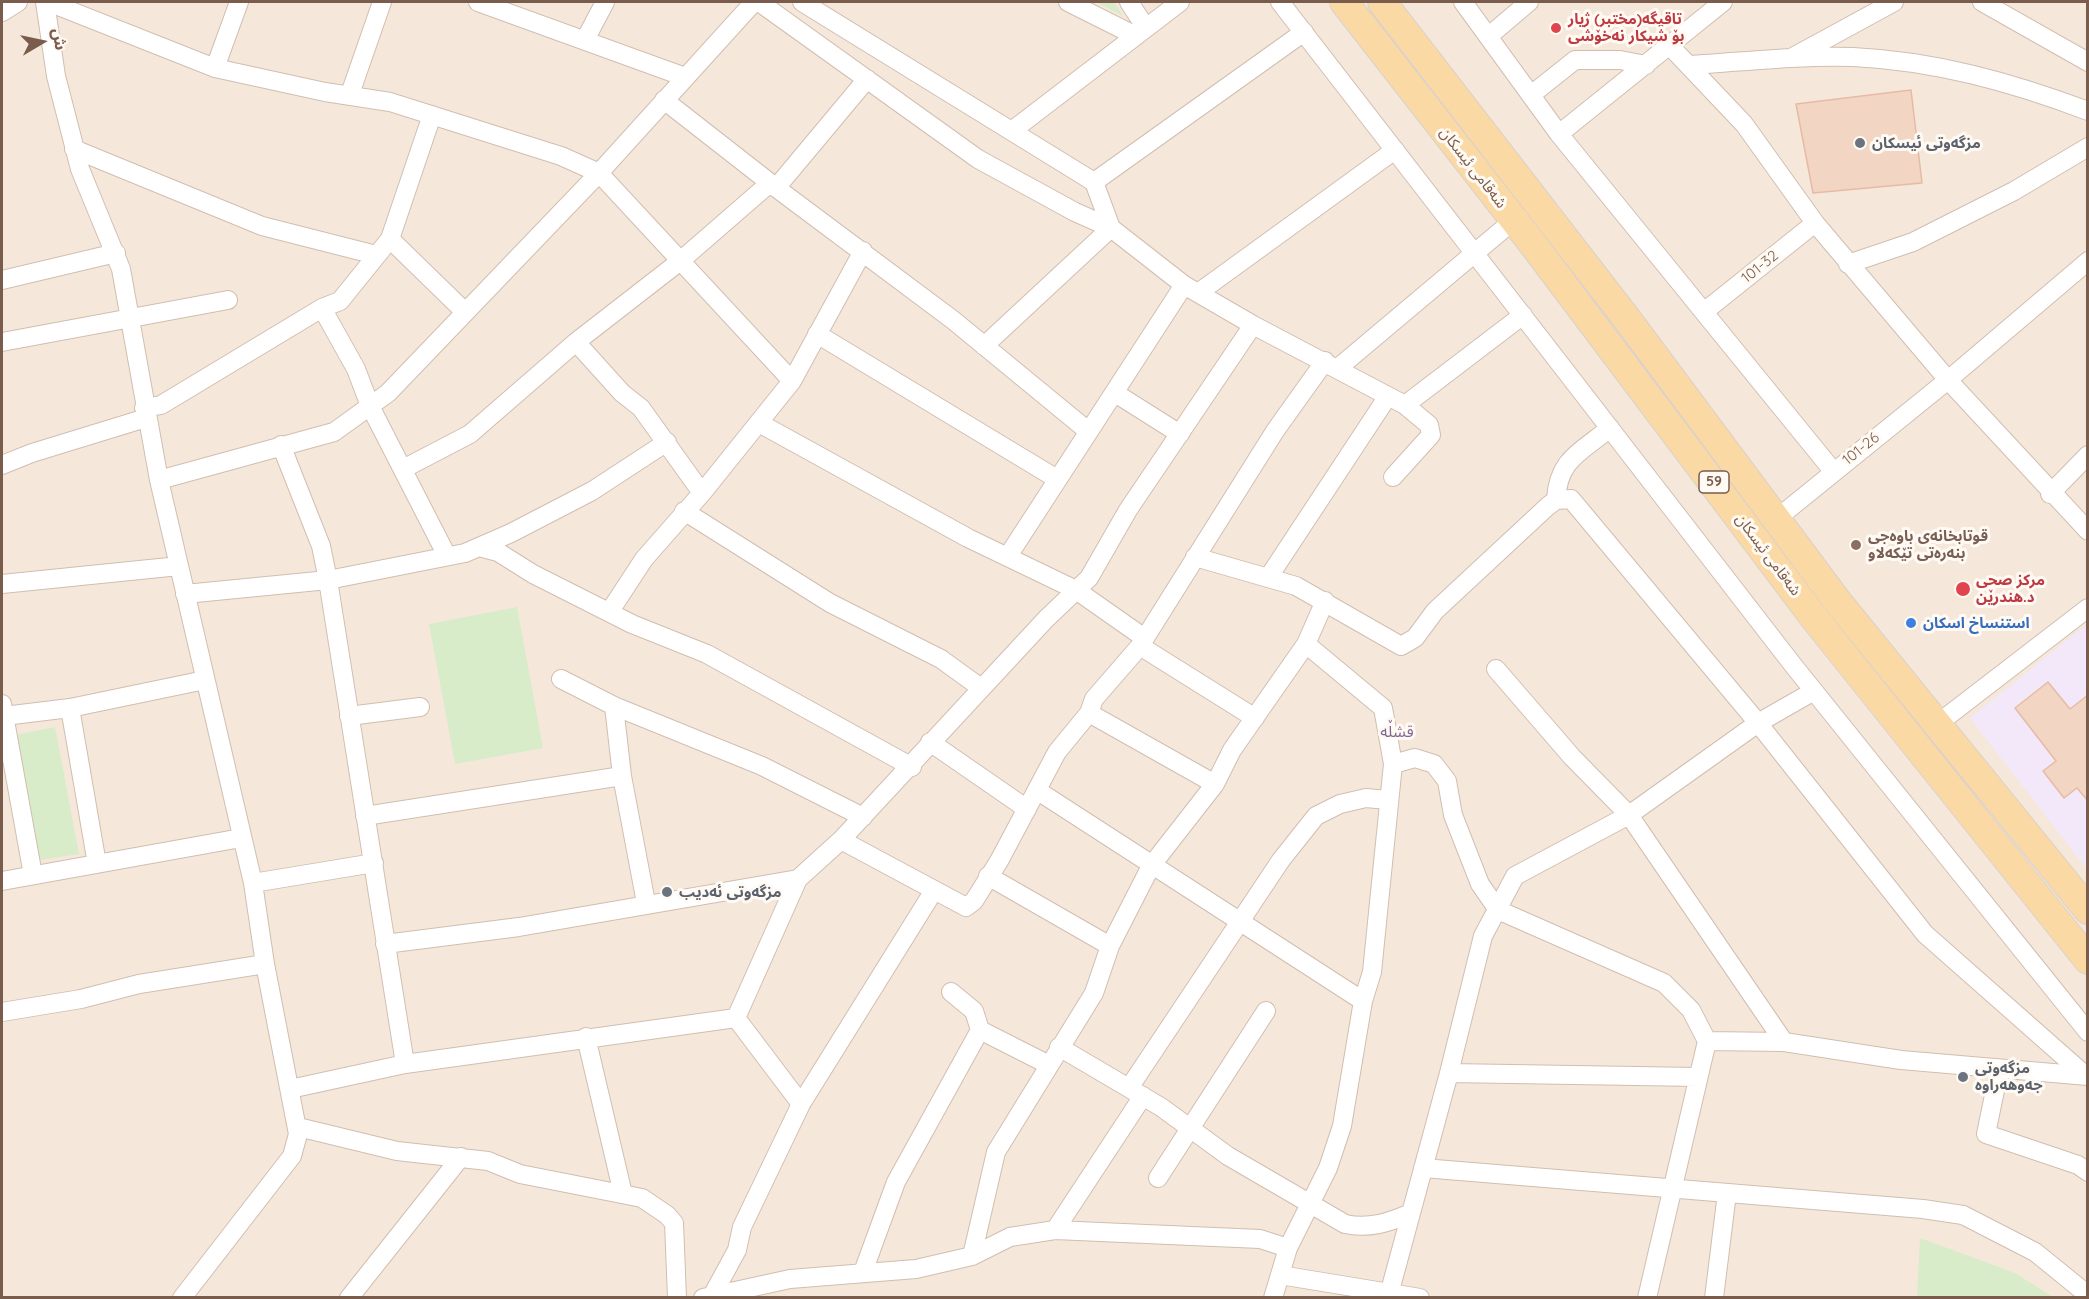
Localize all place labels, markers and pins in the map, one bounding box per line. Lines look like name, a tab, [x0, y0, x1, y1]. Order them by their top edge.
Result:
place label: تاقیگە(مختبر) ژیار بۆ شیکار نەخۆشی	[1568, 10, 1685, 45]
marker: تاقیگە(مختبر) ژیار بۆ شیکار نەخۆشی	[1549, 21, 1563, 35]
place label: مزگەوتی ئیسکان	[1872, 134, 1981, 152]
marker: مزگەوتی ئیسکان	[1853, 136, 1867, 150]
place label: قوتابخانه‌ی باوه‌جی بنه‌ره‌تی تێكه‌لاو	[1868, 527, 1988, 562]
marker: قوتابخانه‌ی باوه‌جی بنه‌ره‌تی تێكه‌لاو	[1849, 538, 1863, 552]
place label: مرکز صحی د.هندرێن	[1976, 571, 2045, 606]
marker: مرکز صحی د.هندرێن	[1954, 580, 1972, 598]
place label: استنساخ اسکان	[1923, 614, 2030, 632]
marker: استنساخ اسکان	[1904, 616, 1918, 630]
place label: مزگەوتی ئەدیب	[679, 883, 781, 901]
marker: مزگەوتی ئەدیب	[660, 885, 674, 899]
place label: مزگه‌وتی جه‌وهه‌راوه	[1975, 1059, 2043, 1094]
marker: مزگه‌وتی جه‌وهه‌راوه	[1956, 1070, 1970, 1084]

